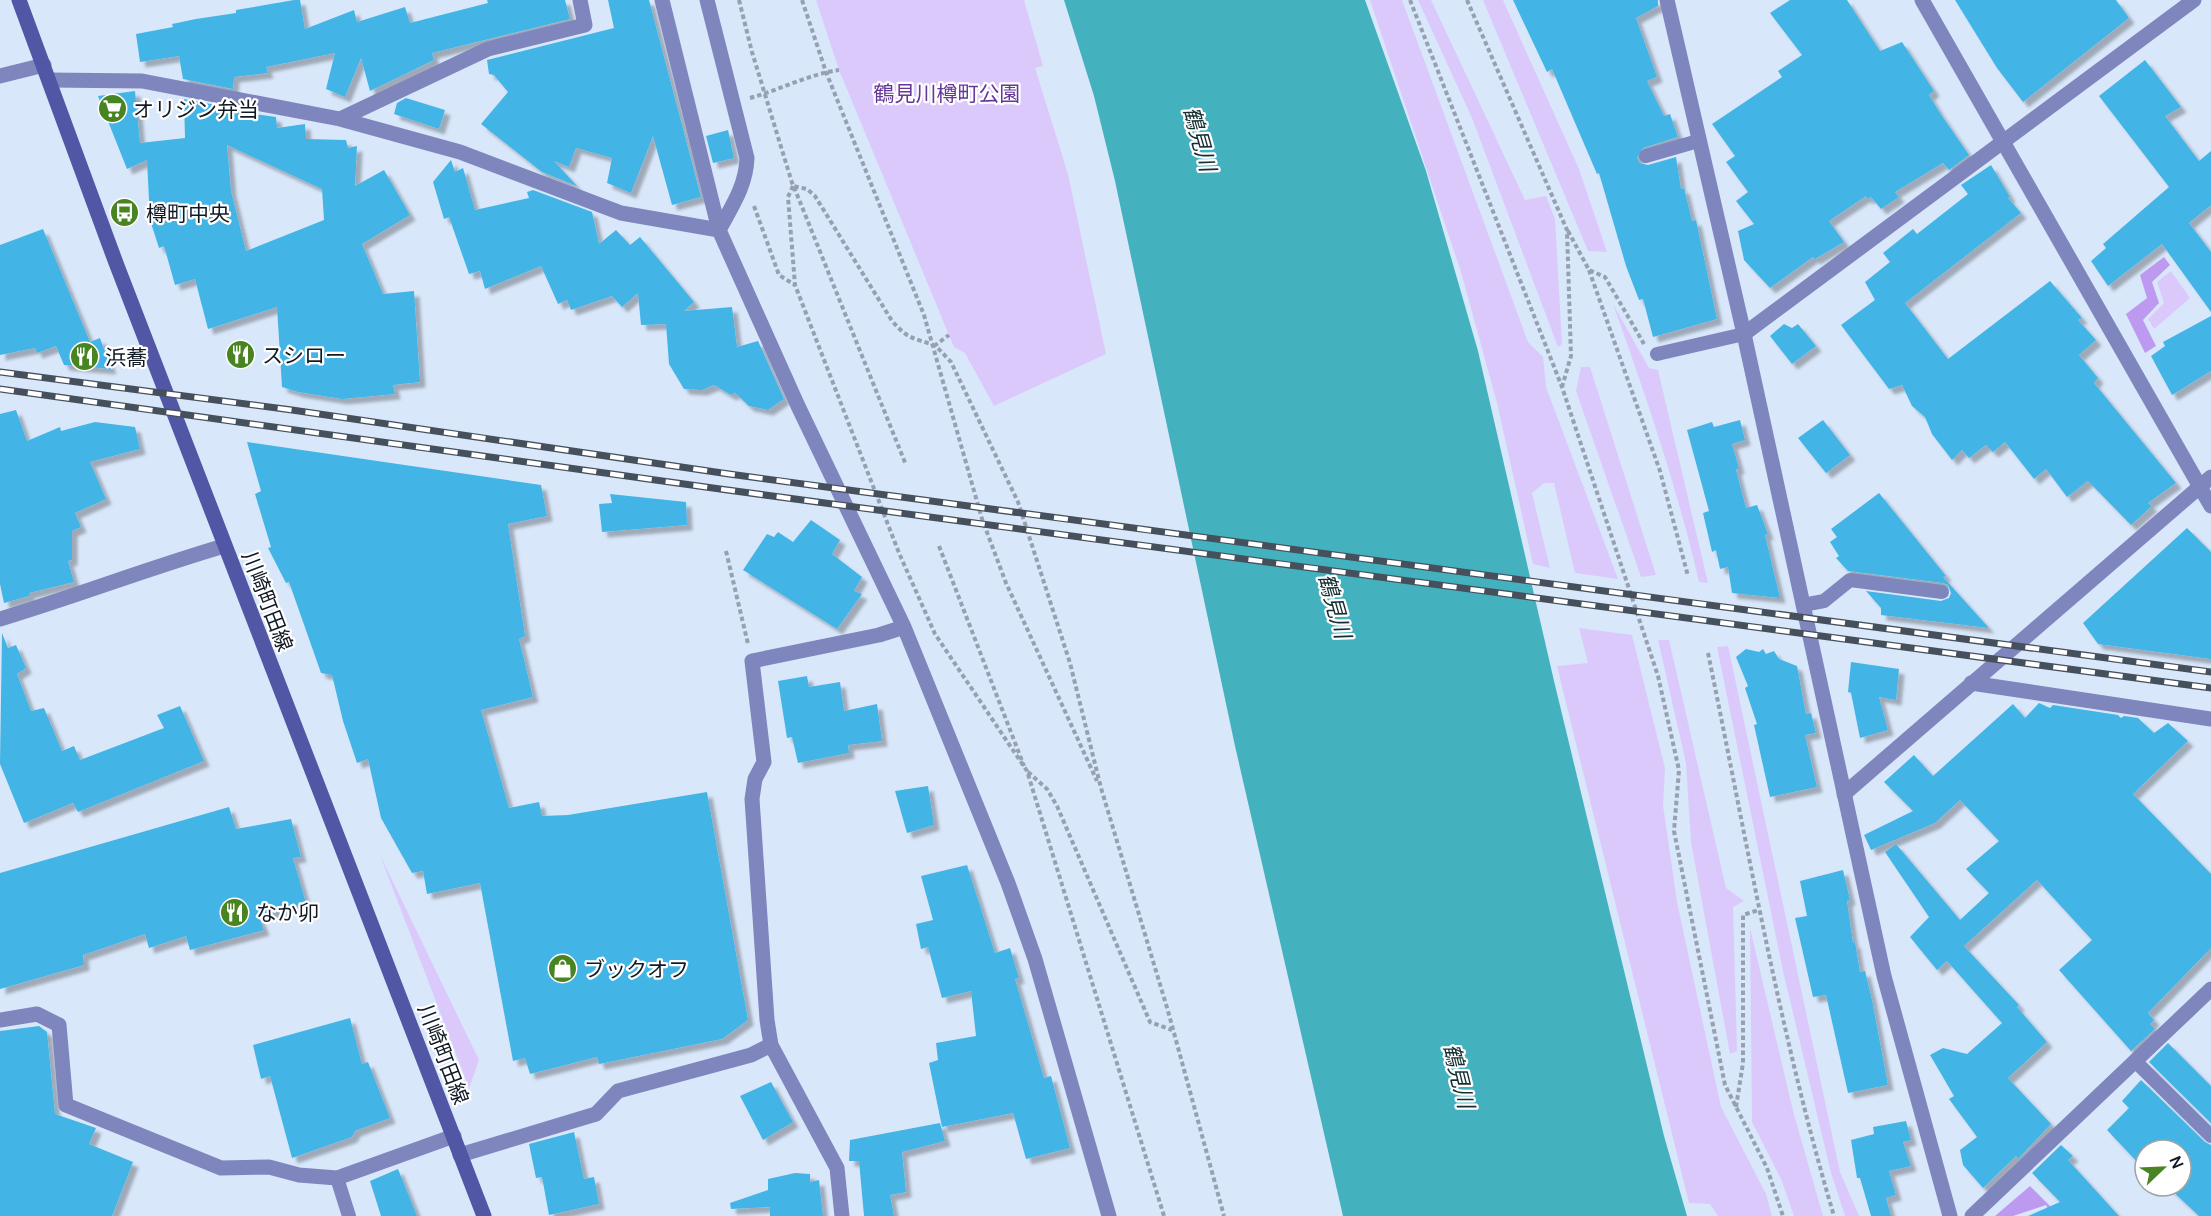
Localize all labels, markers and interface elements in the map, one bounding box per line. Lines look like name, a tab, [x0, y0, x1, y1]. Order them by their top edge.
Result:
park label: 鶴見川樽町公園	[874, 79, 1021, 107]
supermarket icon: オリジン弁当	[96, 93, 128, 125]
place label: オリジン弁当	[133, 95, 259, 123]
water label: 鶴見川	[1176, 103, 1224, 177]
bus stop icon: 樽町中央	[109, 197, 141, 229]
place label: 樽町中央	[146, 199, 230, 227]
restaurant icon: スシロー	[225, 339, 257, 371]
restaurant icon: 浜蕎	[68, 341, 100, 373]
place label: スシロー	[262, 341, 346, 369]
place label: 浜蕎	[105, 343, 147, 371]
street label: 川崎町田線	[236, 547, 300, 655]
water label: 鶴見川	[1311, 570, 1359, 644]
restaurant icon: なか卯	[219, 896, 251, 928]
place label: なか卯	[256, 898, 319, 926]
shop icon: ブックオフ	[547, 953, 579, 985]
place label: ブックオフ	[584, 955, 689, 983]
street label: 川崎町田線	[412, 1000, 476, 1108]
water label: 鶴見川	[1436, 1040, 1482, 1114]
north arrow	[2133, 1138, 2193, 1198]
text: N	[2164, 1153, 2189, 1172]

